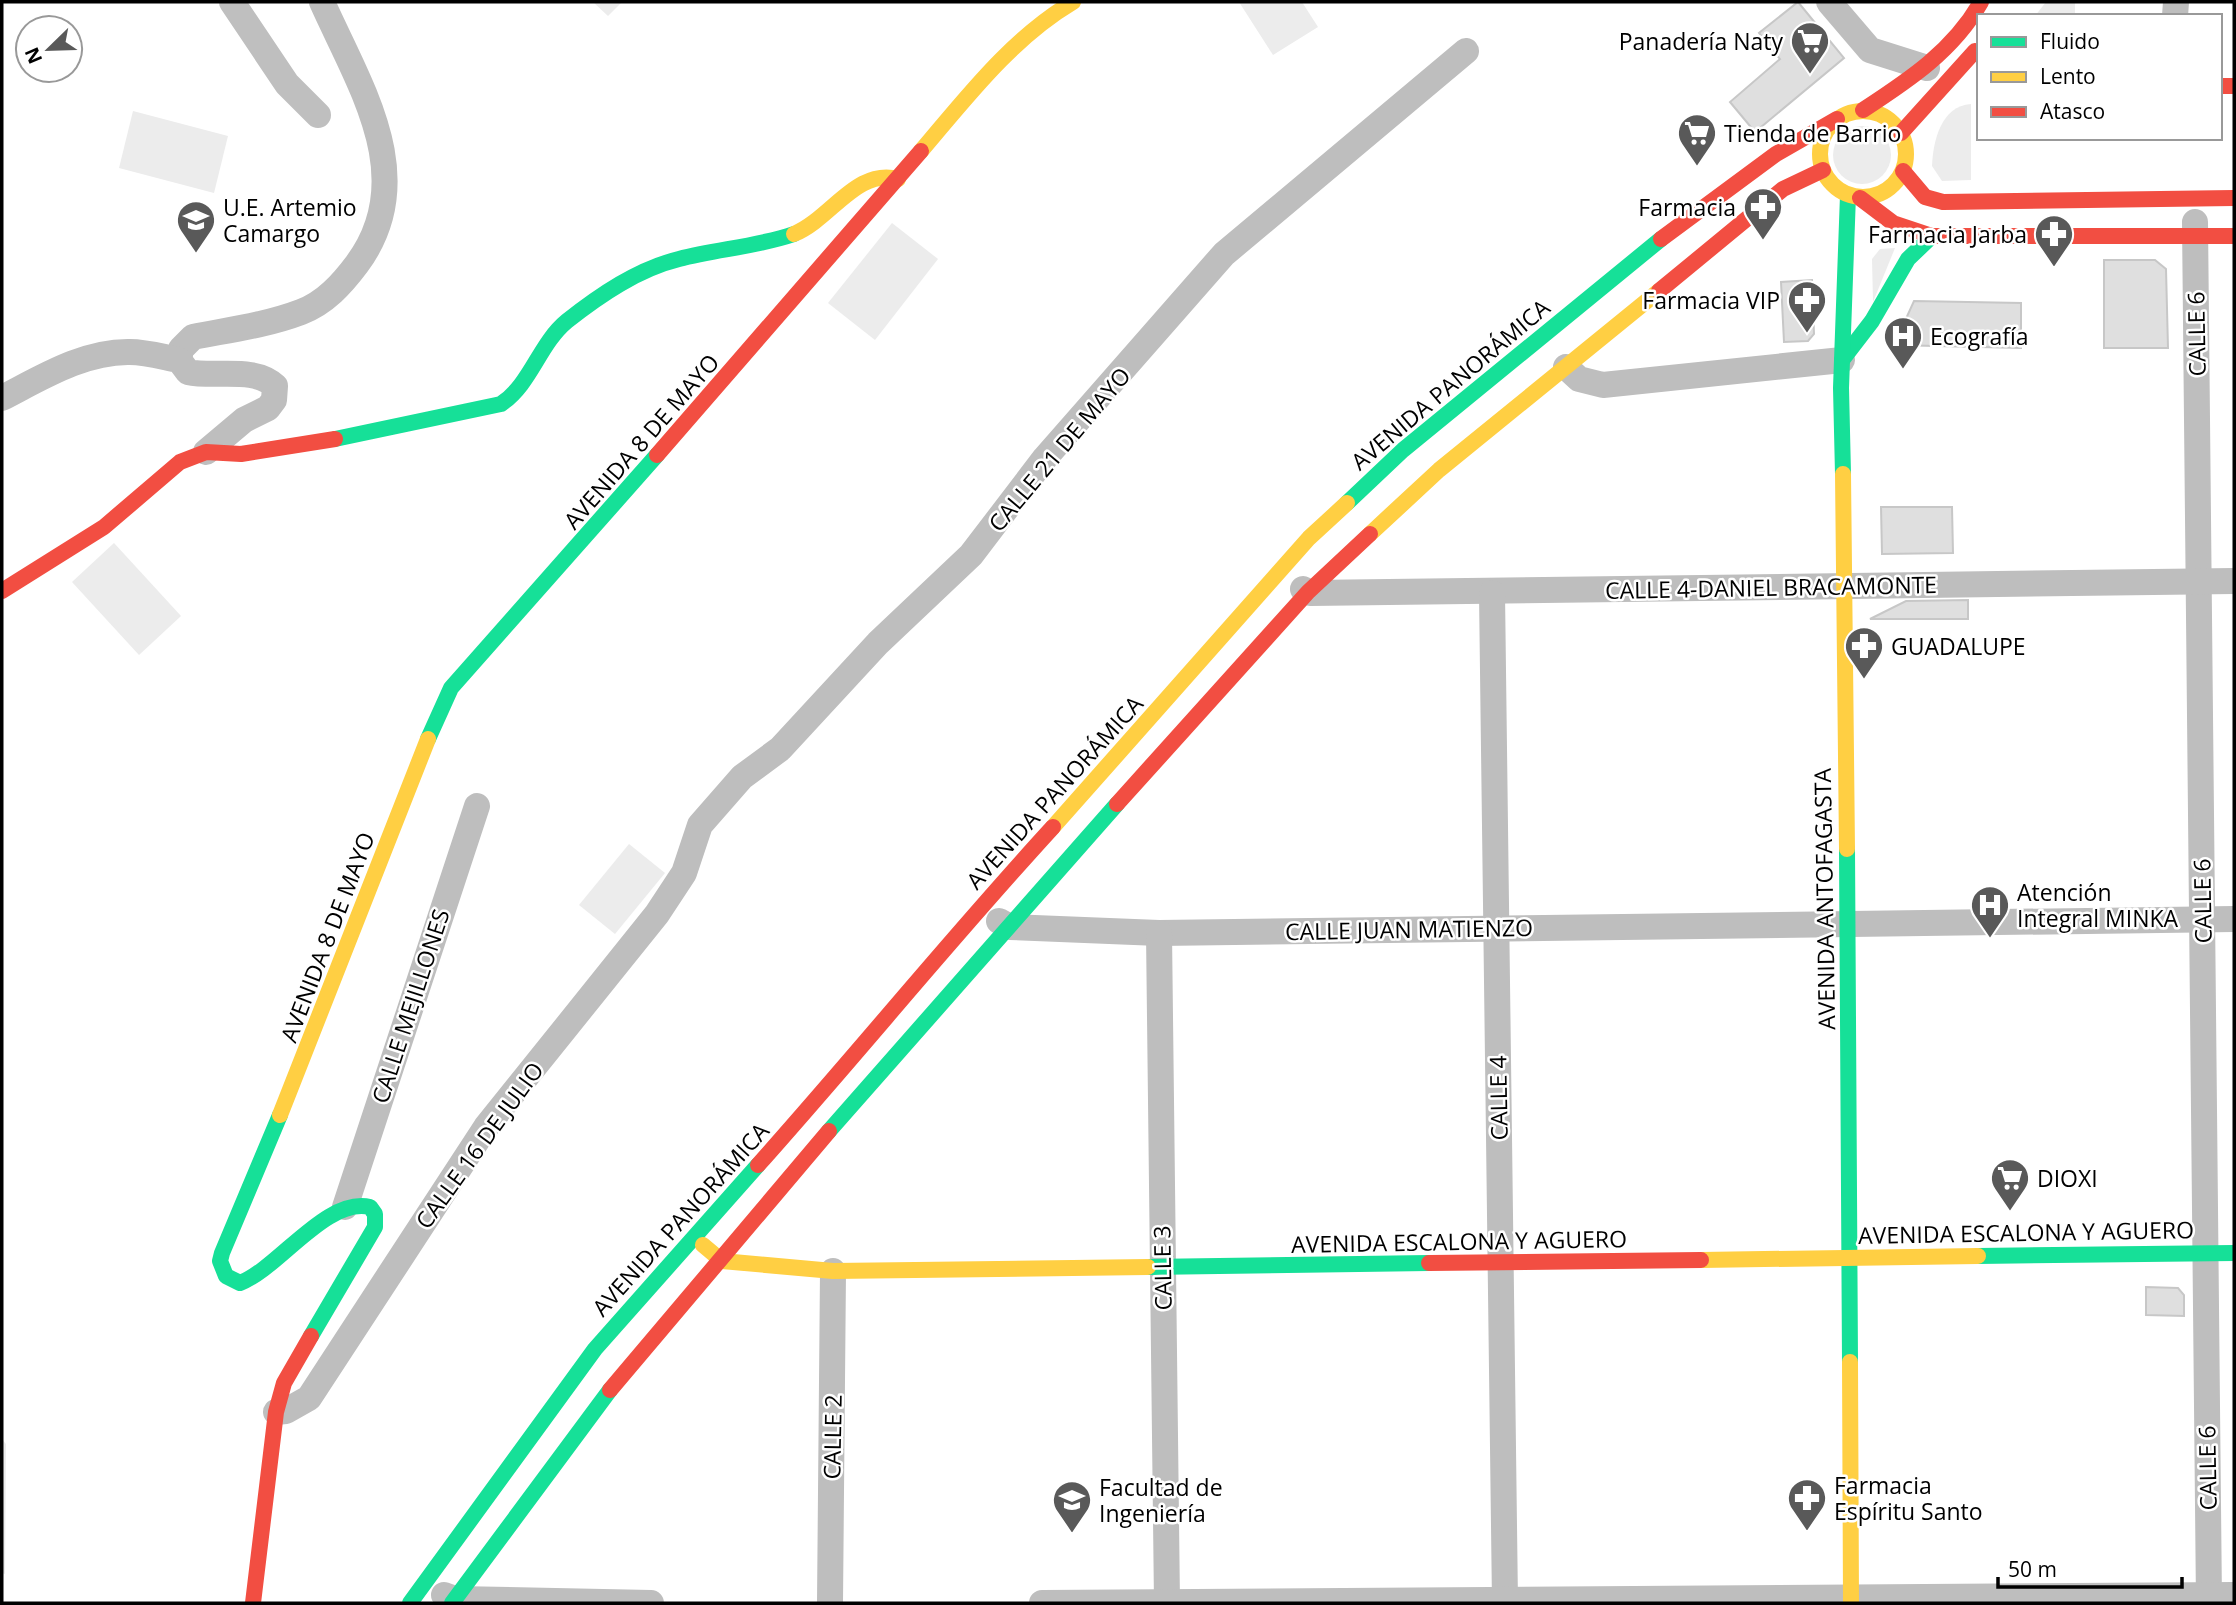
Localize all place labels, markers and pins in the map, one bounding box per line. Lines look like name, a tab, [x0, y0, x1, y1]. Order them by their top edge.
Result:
supermarket icon: Panadería Naty	[1789, 20, 1831, 75]
place label: Panadería Naty	[1619, 25, 1783, 57]
supermarket icon: Tienda de Barrio	[1676, 112, 1718, 167]
place label: Tienda de Barrio	[1724, 117, 1901, 149]
pharmacy icon: Farmacia	[1742, 186, 1784, 241]
place label: U.E. Artemio Camargo	[223, 191, 357, 249]
place label: Farmacia	[1638, 191, 1736, 223]
school or university icon: U.E. Artemio Camargo	[175, 199, 217, 254]
pharmacy icon: Farmacia Jarba	[2033, 213, 2075, 268]
place label: Farmacia Jarba	[1868, 218, 2027, 250]
pharmacy icon: Farmacia VIP	[1786, 279, 1828, 334]
place label: Farmacia VIP	[1642, 284, 1780, 316]
hospital icon: Ecografía	[1882, 315, 1924, 370]
place label: Ecografía	[1930, 320, 2029, 352]
pharmacy icon: GUADALUPE	[1843, 625, 1885, 680]
place label: GUADALUPE	[1891, 630, 2026, 662]
place label: Atención Integral MINKA	[2017, 876, 2179, 934]
hospital icon: Atención Integral MINKA	[1969, 884, 2011, 939]
supermarket icon: DIOXI	[1989, 1157, 2031, 1212]
place label: DIOXI	[2037, 1162, 2098, 1194]
place label: Farmacia Espíritu Santo	[1834, 1469, 1983, 1527]
place label: Facultad de Ingeniería	[1099, 1471, 1223, 1529]
pharmacy icon: Farmacia Espíritu Santo	[1786, 1477, 1828, 1532]
school or university icon: Facultad de Ingeniería	[1051, 1479, 1093, 1534]

